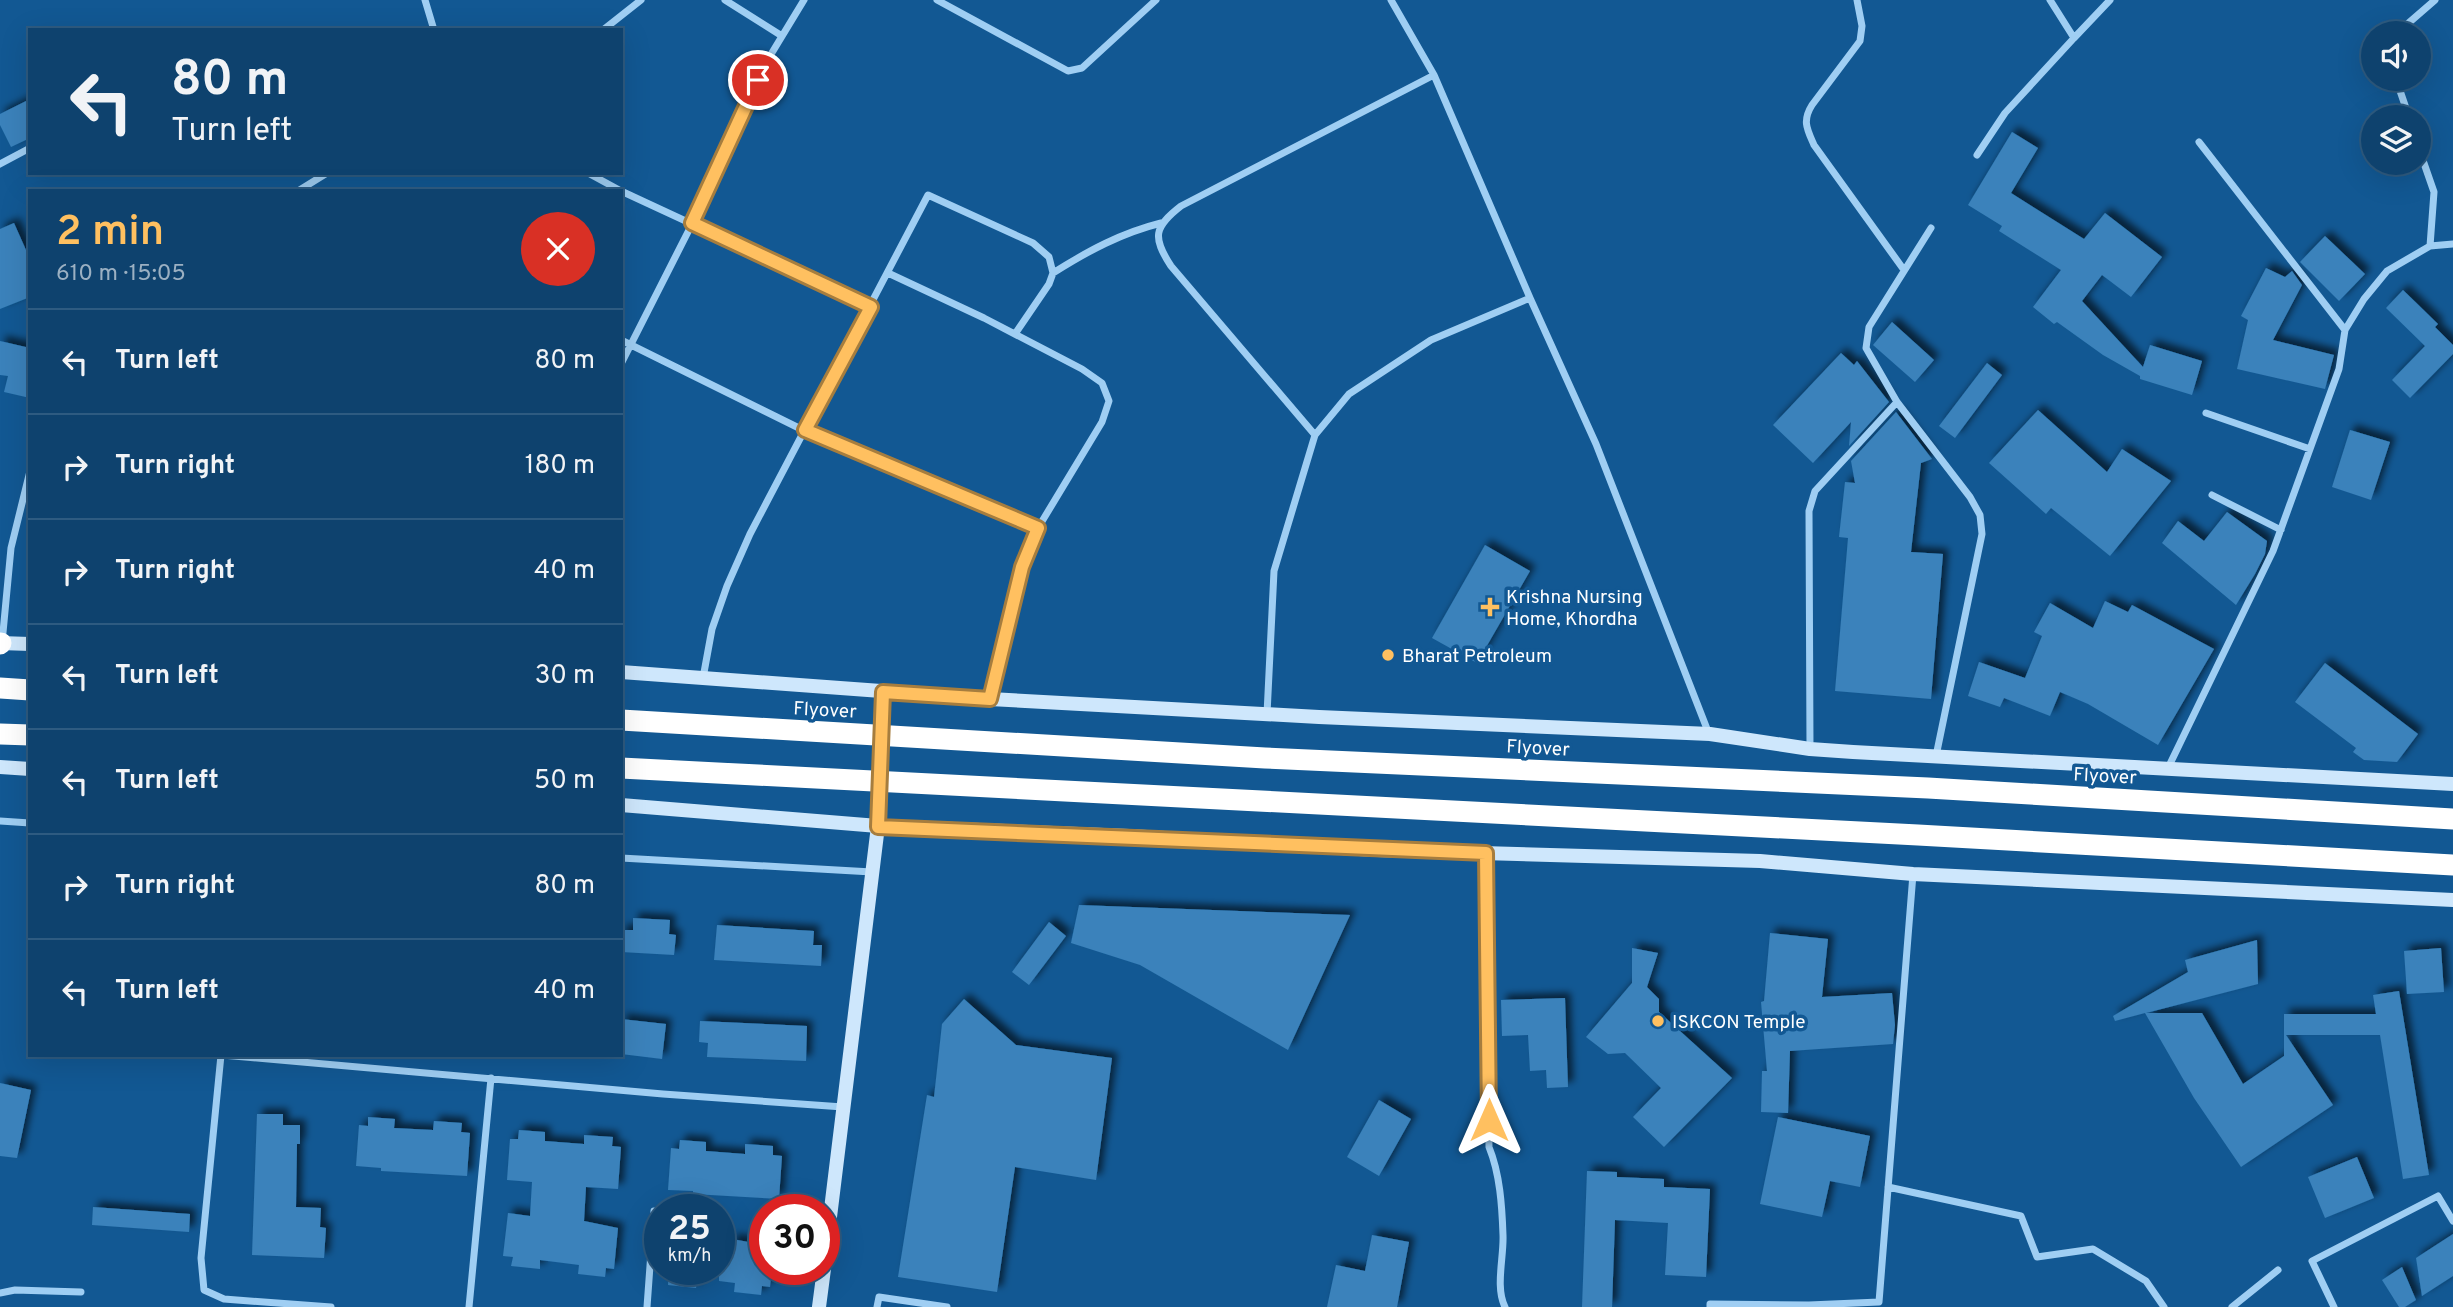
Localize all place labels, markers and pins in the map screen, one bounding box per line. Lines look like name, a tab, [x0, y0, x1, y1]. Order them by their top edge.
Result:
pin	[728, 50, 788, 110]
place label: Krishna Nursing Home, Khordha	[1506, 586, 1643, 632]
marker: Krishna Nursing Home, Khordha	[1480, 597, 1500, 617]
place label: Bharat Petroleum	[1402, 645, 1552, 669]
marker: Bharat Petroleum	[1380, 647, 1396, 663]
place label: ISKCON Temple	[1672, 1011, 1806, 1035]
marker: ISKCON Temple	[1650, 1013, 1666, 1029]

